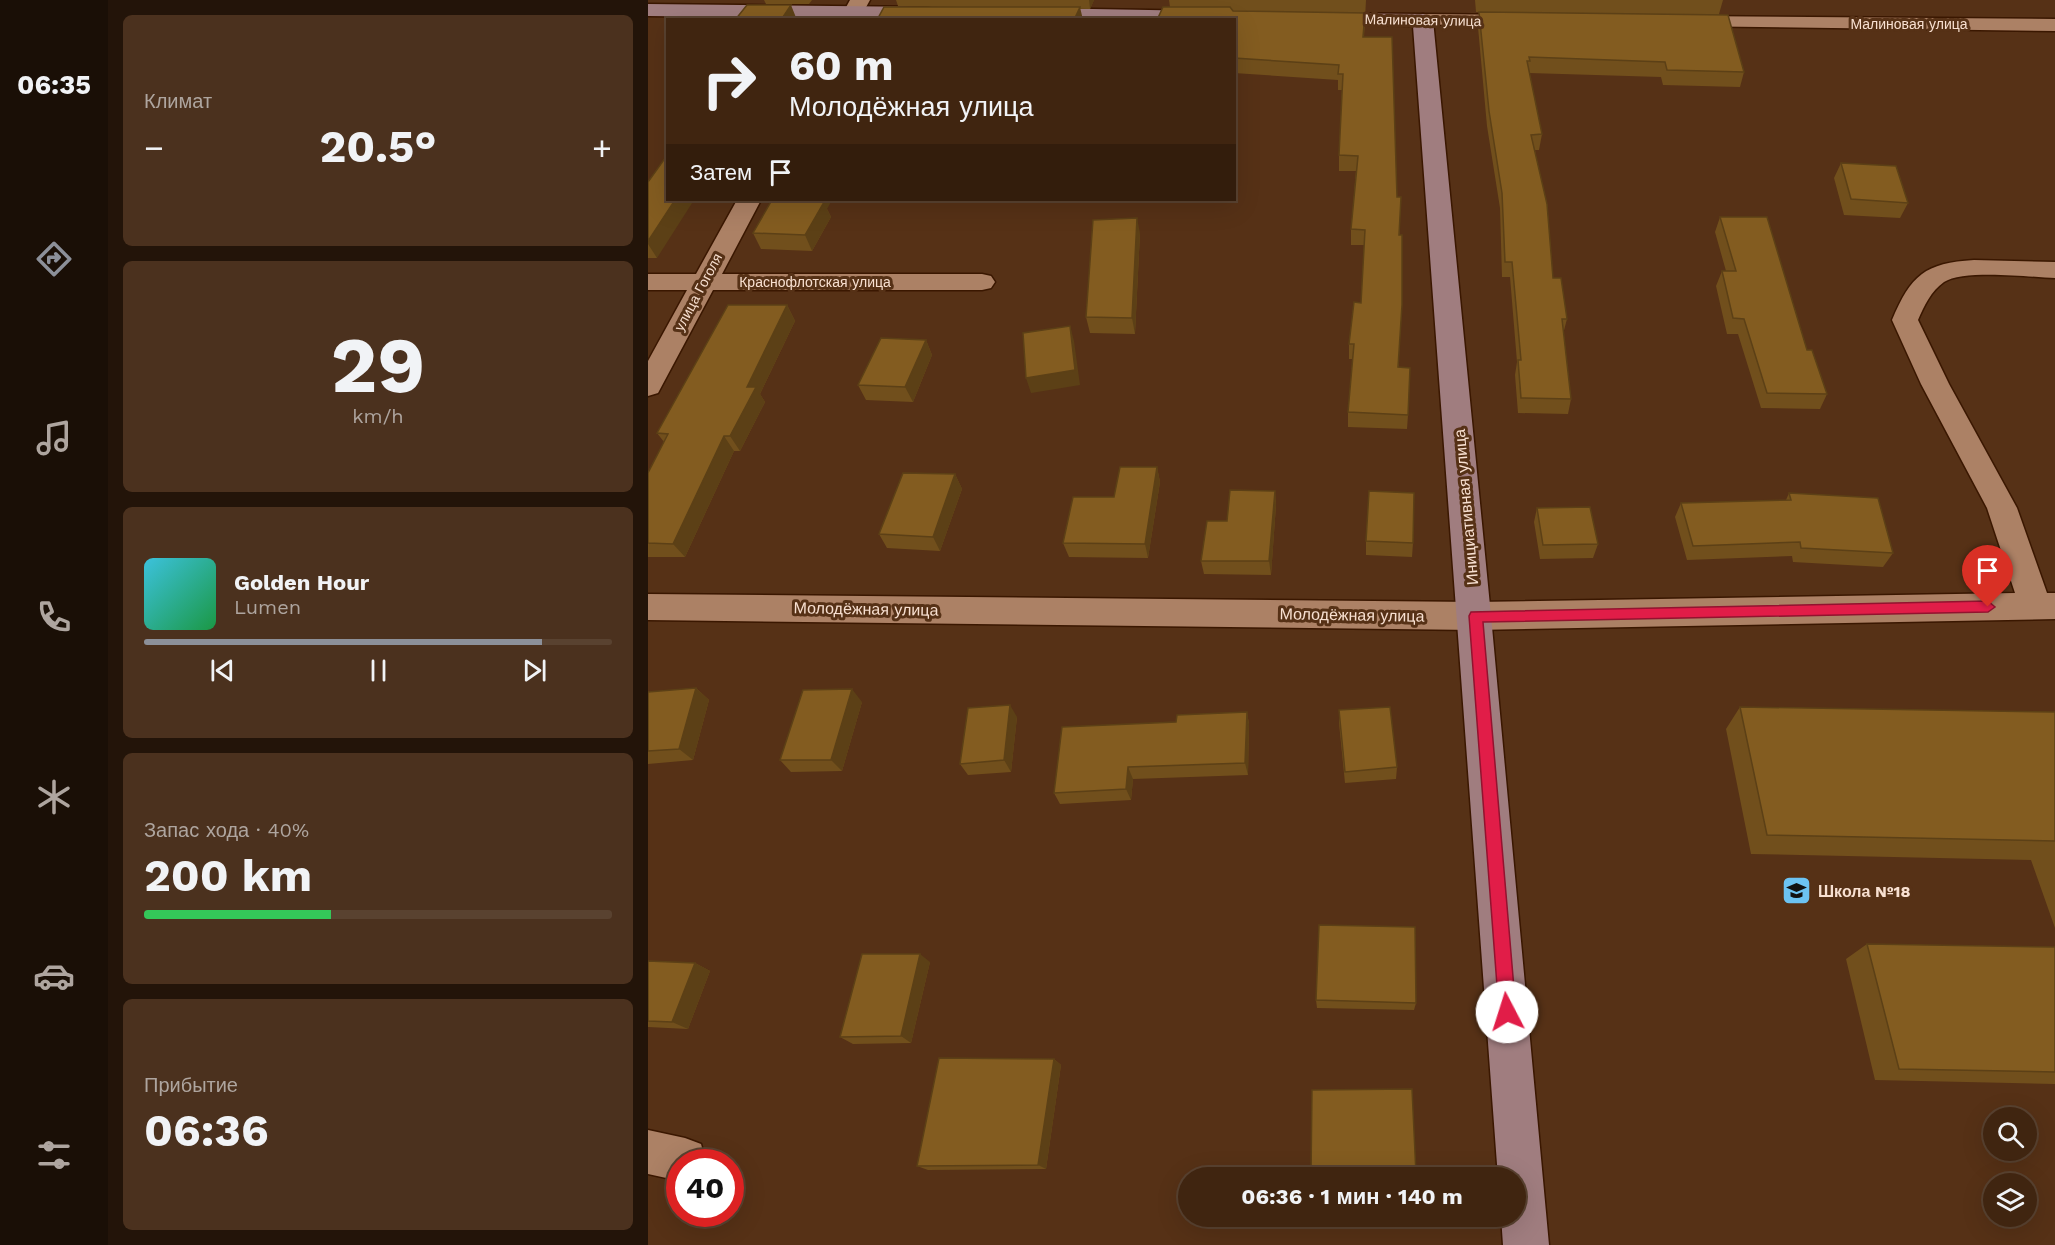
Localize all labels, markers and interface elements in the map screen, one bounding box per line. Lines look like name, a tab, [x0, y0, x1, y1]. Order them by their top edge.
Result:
street label: Малиновая улица	[1364, 11, 1482, 29]
street label: Малиновая улица	[1850, 16, 1968, 32]
text: 60 m	[789, 41, 893, 90]
icon: right	[690, 42, 768, 120]
text: 06:35	[17, 69, 91, 101]
text: Климат	[144, 89, 212, 113]
text: Молодёжная улица	[789, 91, 1034, 123]
text: 20.5°	[320, 120, 436, 173]
text: −	[144, 128, 164, 167]
text: +	[592, 128, 612, 167]
icon: arrive	[764, 156, 797, 189]
text: Затем	[690, 160, 752, 185]
icon: directions	[33, 238, 75, 280]
street label: улица Гоголя	[671, 250, 725, 334]
street label: Краснофлотская улица	[739, 274, 891, 290]
text: 29	[331, 319, 425, 411]
text: km/h	[352, 404, 404, 428]
icon: music	[33, 417, 75, 459]
street label: Инициативная улица	[1450, 428, 1482, 586]
pin	[1962, 545, 2013, 607]
icon: arrive	[1971, 554, 2004, 587]
text: Golden Hour	[234, 570, 369, 595]
text: Lumen	[234, 595, 301, 619]
icon: phone	[33, 596, 75, 638]
street label: Молодёжная улица	[793, 598, 939, 620]
street label: Молодёжная улица	[1279, 604, 1425, 626]
icon: previous	[206, 654, 239, 687]
icon: pause	[362, 654, 395, 687]
icon: next	[518, 654, 551, 687]
icon: climate	[33, 776, 75, 818]
text: Запас хода · 40%	[144, 818, 309, 842]
text: 200 km	[144, 849, 312, 902]
school or university icon: Школа №18	[1781, 875, 1813, 907]
place label: Школа №18	[1818, 882, 1910, 901]
icon: car	[33, 955, 75, 997]
position arrow	[1475, 980, 1539, 1044]
text: Прибытие	[144, 1073, 238, 1097]
text: 06:36	[144, 1104, 269, 1157]
map controls	[1983, 1107, 2037, 1227]
button: search	[1983, 1107, 2037, 1161]
icon: filters	[33, 1134, 75, 1176]
speed limit sign: 40	[666, 1149, 744, 1227]
button: layers	[1983, 1173, 2037, 1227]
text: 06:36 · 1 мин · 140 m	[1241, 1184, 1463, 1209]

